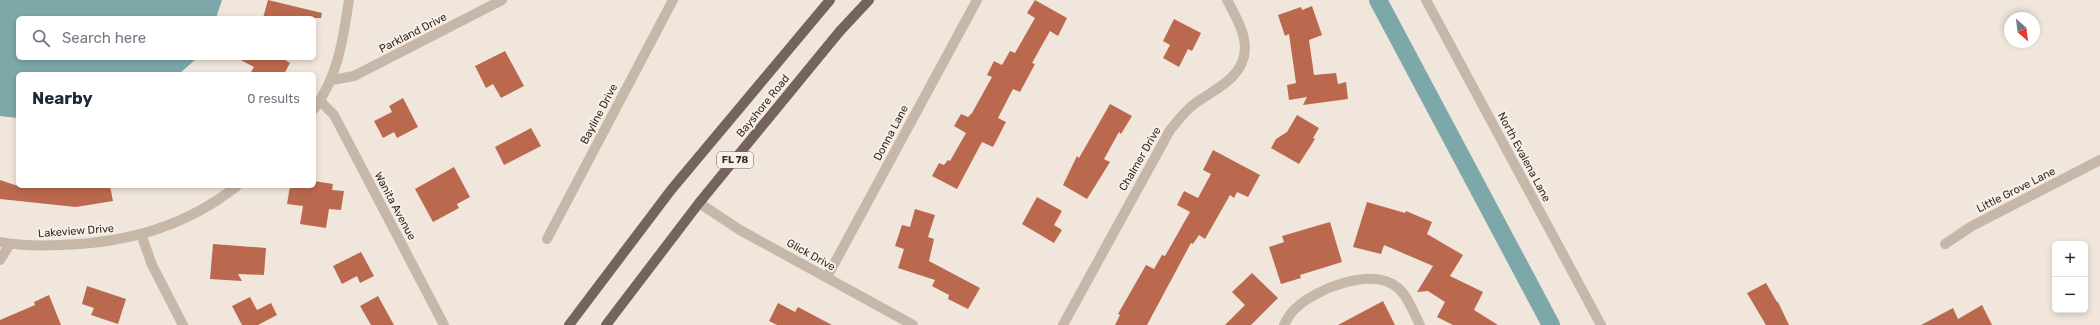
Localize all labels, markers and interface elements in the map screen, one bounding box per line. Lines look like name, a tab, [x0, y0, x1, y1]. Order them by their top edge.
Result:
street label: Parkland Drive	[377, 10, 449, 56]
north arrow	[2004, 12, 2040, 48]
search box	[16, 16, 316, 60]
icon: search	[30, 27, 52, 49]
text: Search here	[62, 29, 146, 47]
street label: Bayshore Road	[734, 72, 792, 140]
street label: Bayline Drive	[578, 82, 620, 146]
text: Nearby	[32, 88, 93, 108]
text: 0 results	[247, 91, 300, 106]
street label: Donna Lane	[871, 103, 911, 163]
street label: North Evalena Lane	[1495, 110, 1553, 204]
street label: Chalmer Drive	[1116, 125, 1164, 193]
road number: FL 78	[717, 152, 753, 168]
street label: Little Grove Lane	[1975, 165, 2057, 215]
street label: Wanita Avenue	[372, 170, 418, 242]
street label: Lakeview Drive	[38, 222, 114, 240]
street label: Glick Drive	[784, 236, 838, 274]
map controls	[2052, 241, 2088, 313]
button: +	[2052, 241, 2088, 277]
button: −	[2052, 277, 2088, 313]

